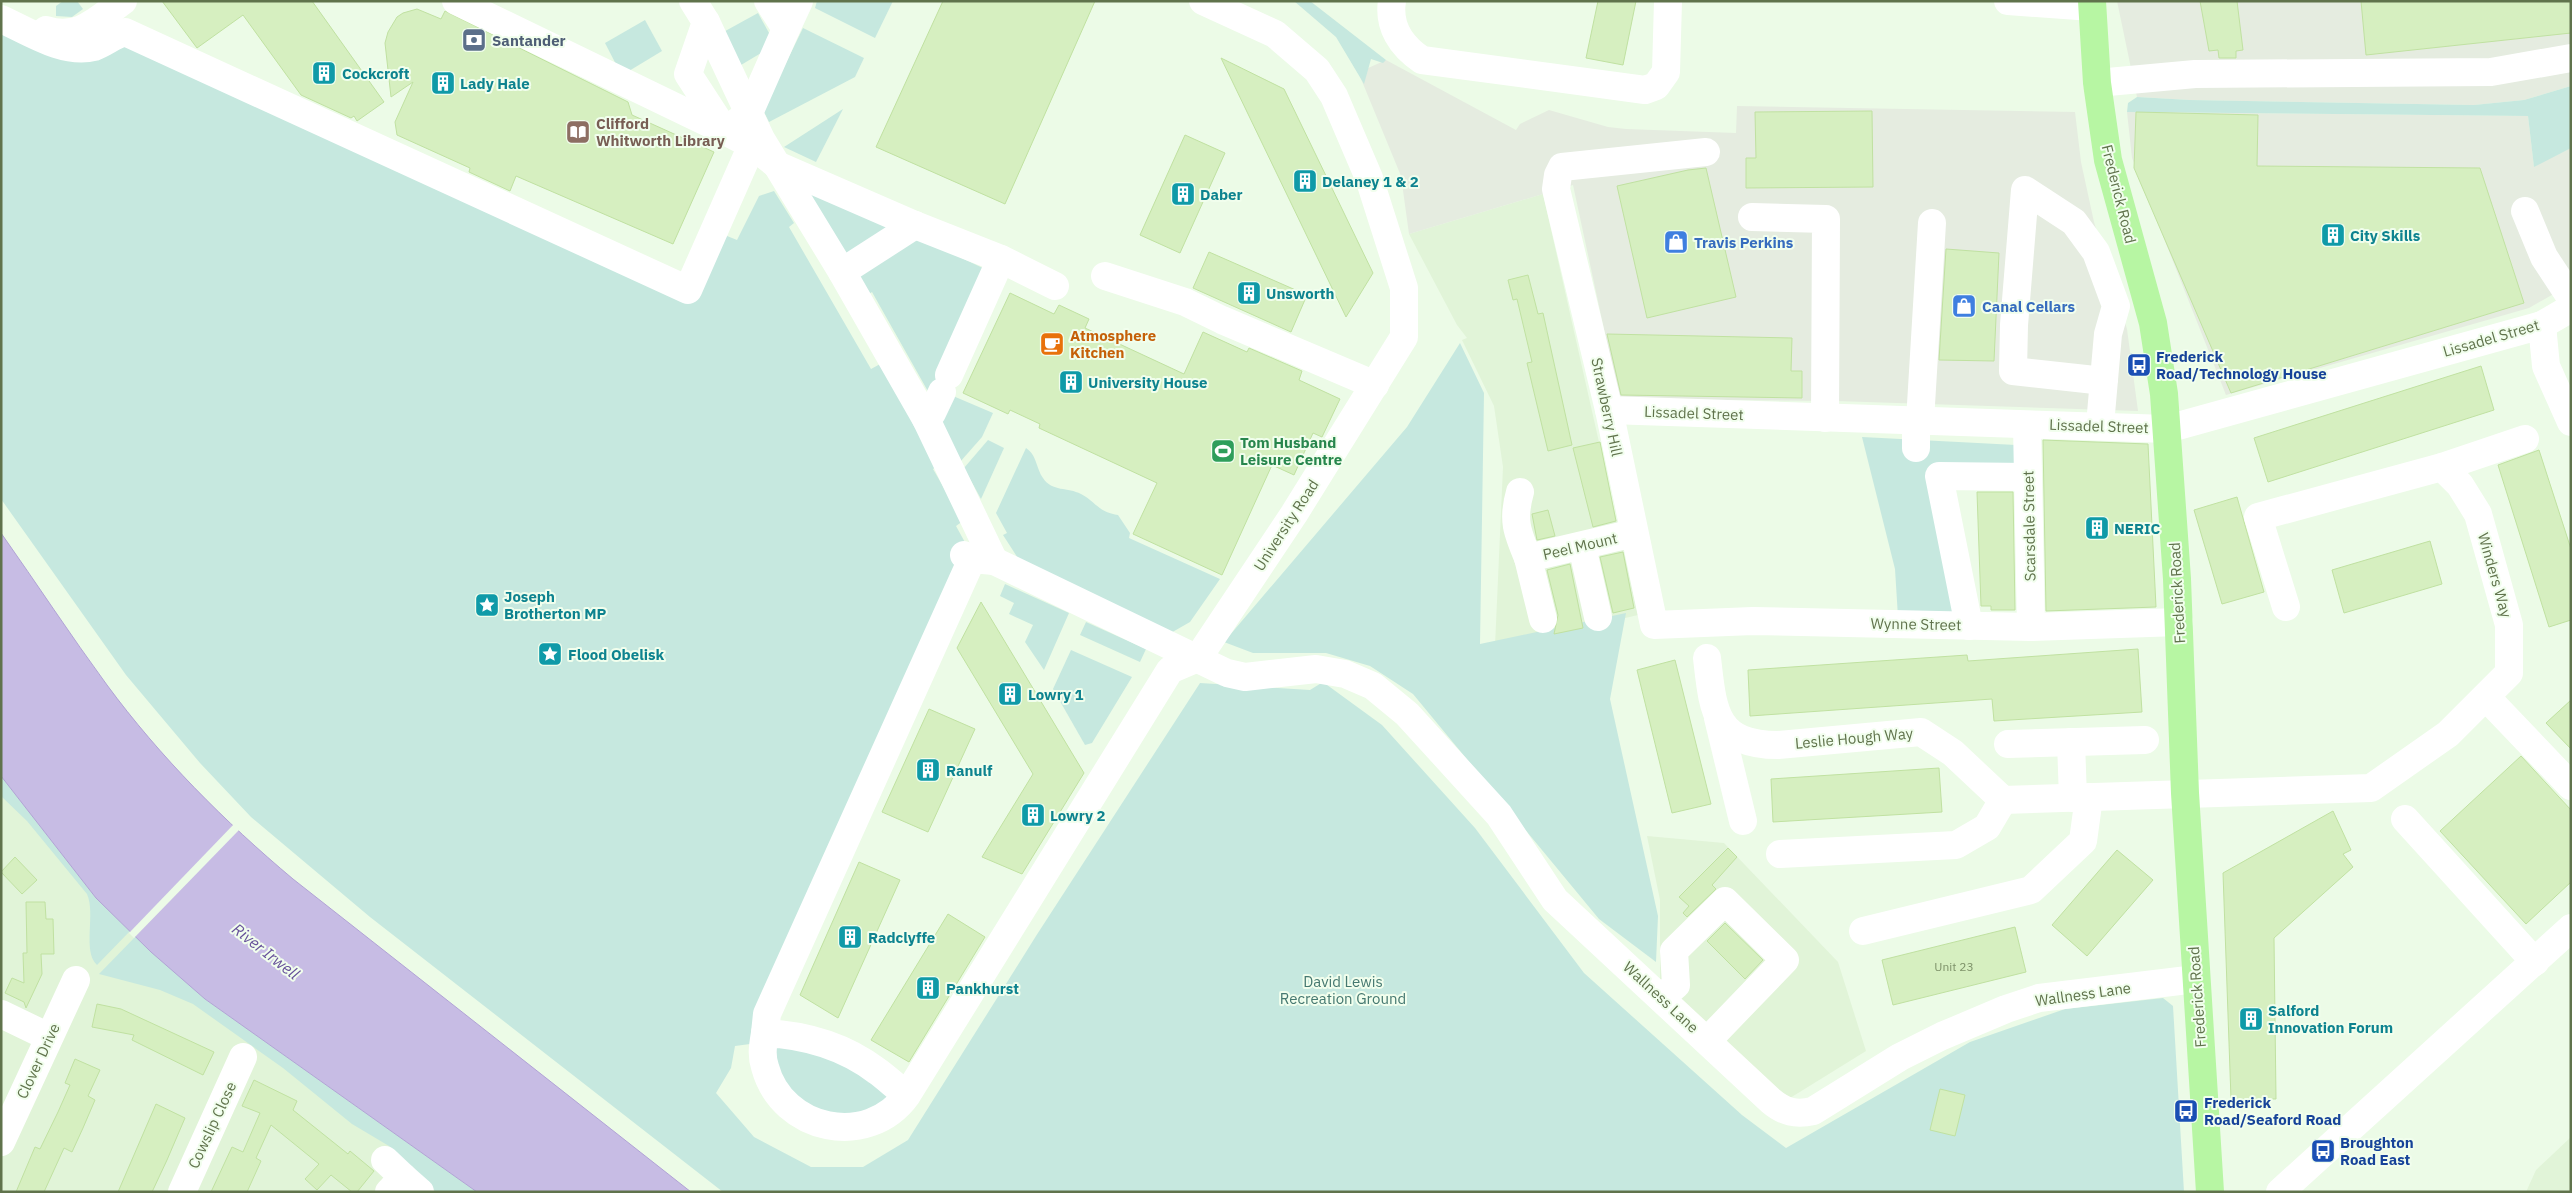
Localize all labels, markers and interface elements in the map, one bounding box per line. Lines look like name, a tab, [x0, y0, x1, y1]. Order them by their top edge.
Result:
bank icon: Santander	[461, 27, 487, 53]
place label: Santander	[492, 31, 566, 50]
building icon: Cockcroft	[311, 60, 337, 86]
place label: Cockcroft	[342, 64, 410, 83]
building icon: Lady Hale	[430, 70, 456, 96]
place label: Lady Hale	[460, 74, 530, 93]
place label: Clifford Whitworth Library	[596, 114, 725, 150]
library icon: Clifford Whitworth Library	[565, 119, 591, 145]
street label: Frederick Road	[2098, 142, 2140, 246]
building icon: Delaney 1 & 2	[1292, 168, 1318, 194]
place label: Delaney 1 & 2	[1322, 172, 1419, 191]
building icon: Daber	[1170, 181, 1196, 207]
place label: Daber	[1200, 185, 1243, 204]
building icon: City Skills	[2320, 222, 2346, 248]
place label: City Skills	[2350, 226, 2421, 245]
shop icon: Travis Perkins	[1663, 229, 1689, 255]
place label: Travis Perkins	[1694, 233, 1794, 252]
building icon: Unsworth	[1236, 280, 1262, 306]
place label: Unsworth	[1266, 284, 1335, 303]
shop icon: Canal Cellars	[1951, 293, 1977, 319]
place label: Canal Cellars	[1982, 297, 2076, 316]
street label: Lissadel Street	[2441, 315, 2541, 361]
place label: Atmosphere Kitchen	[1070, 326, 1156, 362]
cafe icon: Atmosphere Kitchen	[1039, 331, 1065, 357]
place label: Frederick Road/Technology House	[2156, 347, 2327, 383]
bus stop icon: Frederick Road/Technology House	[2126, 352, 2152, 378]
street label: Strawberry Hill	[1587, 356, 1627, 458]
building icon: University House	[1058, 369, 1084, 395]
place label: University House	[1088, 373, 1207, 392]
street label: Lissadel Street	[1644, 402, 1744, 424]
street label: Lissadel Street	[2049, 415, 2149, 437]
place label: Tom Husband Leisure Centre	[1240, 433, 1342, 469]
sports icon: Tom Husband Leisure Centre	[1210, 438, 1236, 464]
street label: Scarsdale Street	[2019, 470, 2039, 582]
street label: University Road	[1249, 476, 1323, 574]
building icon: NERIC	[2084, 515, 2110, 541]
place label: NERIC	[2114, 519, 2161, 538]
street label: Peel Mount	[1541, 528, 1619, 564]
street label: Winders Way	[2474, 530, 2516, 620]
street label: Frederick Road	[2165, 542, 2189, 644]
place label: Joseph Brotherton MP	[504, 587, 607, 623]
place icon: Joseph Brotherton MP	[474, 592, 500, 618]
street label: Wynne Street	[1870, 614, 1962, 634]
place icon: Flood Obelisk	[537, 641, 563, 667]
place label: Flood Obelisk	[568, 645, 665, 664]
building icon: Lowry 1	[997, 681, 1023, 707]
place label: Lowry 1	[1028, 685, 1083, 704]
street label: Leslie Hough Way	[1794, 723, 1914, 753]
building icon: Ranulf	[915, 757, 941, 783]
place label: Ranulf	[946, 761, 993, 780]
building icon: Lowry 2	[1020, 802, 1046, 828]
place label: Lowry 2	[1050, 806, 1105, 825]
water label: River Irwell	[228, 919, 304, 984]
building icon: Radclyffe	[837, 924, 863, 950]
place label: Radclyffe	[868, 928, 935, 947]
street label: Frederick Road	[2184, 946, 2210, 1048]
street label: Wallness Lane	[1619, 957, 1703, 1037]
house number: Unit 23	[1934, 959, 1974, 974]
park label: David Lewis Recreation Ground	[1280, 972, 1406, 1008]
building icon: Pankhurst	[915, 975, 941, 1001]
street label: Wallness Lane	[2034, 978, 2132, 1010]
place label: Pankhurst	[946, 979, 1019, 998]
place label: Salford Innovation Forum	[2268, 1001, 2393, 1037]
building icon: Salford Innovation Forum	[2238, 1006, 2264, 1032]
street label: Clover Drive	[12, 1020, 64, 1102]
street label: Cowslip Close	[184, 1078, 240, 1172]
place label: Frederick Road/Seaford Road	[2204, 1093, 2341, 1129]
bus stop icon: Frederick Road/Seaford Road	[2173, 1098, 2199, 1124]
place label: Broughton Road East	[2340, 1133, 2414, 1169]
bus stop icon: Broughton Road East	[2310, 1138, 2336, 1164]

